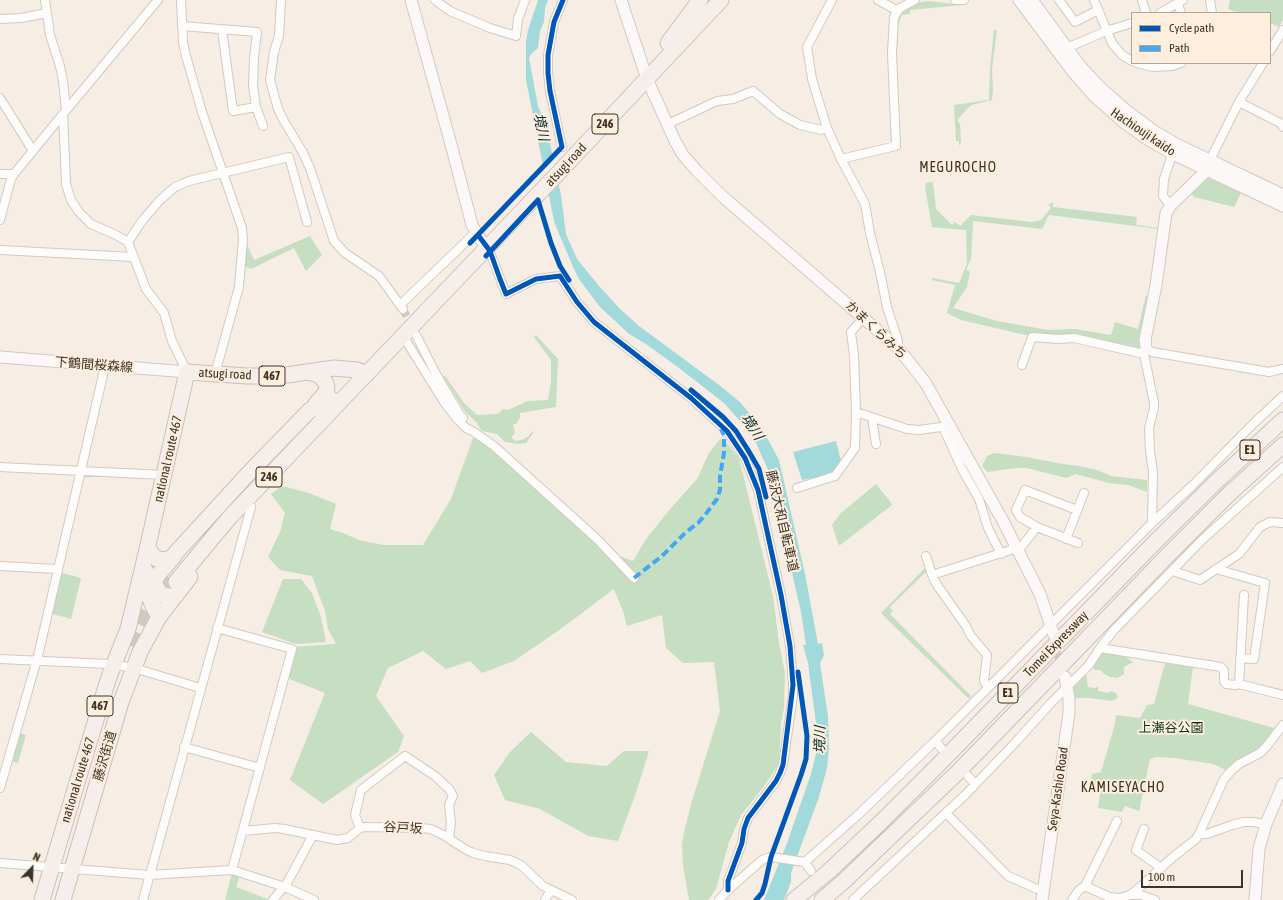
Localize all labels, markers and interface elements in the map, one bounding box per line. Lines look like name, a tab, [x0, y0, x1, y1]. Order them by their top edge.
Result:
legend	[1131, 12, 1271, 64]
text: Cycle path	[1169, 21, 1214, 35]
text: Path	[1169, 41, 1190, 55]
street label: Hachiouji kaido	[1108, 105, 1178, 159]
water label: 境川	[530, 112, 552, 142]
road number: 246	[592, 114, 618, 134]
street label: atsugi road	[542, 140, 590, 190]
district label: MEGUROCHO	[919, 160, 997, 176]
street label: かまくらみち	[842, 298, 910, 362]
street label: 下鶴間桜森線	[55, 354, 133, 376]
street label: atsugi road	[198, 365, 252, 383]
road number: 467	[259, 366, 285, 386]
water label: 境川	[737, 411, 767, 443]
street label: national route 467	[150, 414, 186, 504]
road number: E1	[1240, 440, 1260, 460]
road number: 246	[256, 467, 282, 487]
street label: 藤沢大和自転車道	[763, 469, 801, 573]
street label: Tomei Expressway	[1021, 608, 1091, 680]
road number: E1	[998, 683, 1018, 703]
road number: 467	[87, 696, 113, 716]
park label: 上瀬谷公園	[1139, 720, 1203, 736]
water label: 境川	[811, 726, 829, 754]
street label: 藤沢街道	[90, 729, 120, 783]
street label: national route 467	[58, 735, 98, 825]
street label: Seya-Kashio Road	[1044, 746, 1072, 832]
district label: KAMISEYACHO	[1081, 780, 1165, 796]
street label: 谷戸坂	[383, 819, 423, 837]
north arrow	[12, 848, 52, 888]
text: N	[31, 850, 42, 864]
scale bar	[1143, 862, 1245, 888]
text: 100 m	[1148, 870, 1175, 884]

